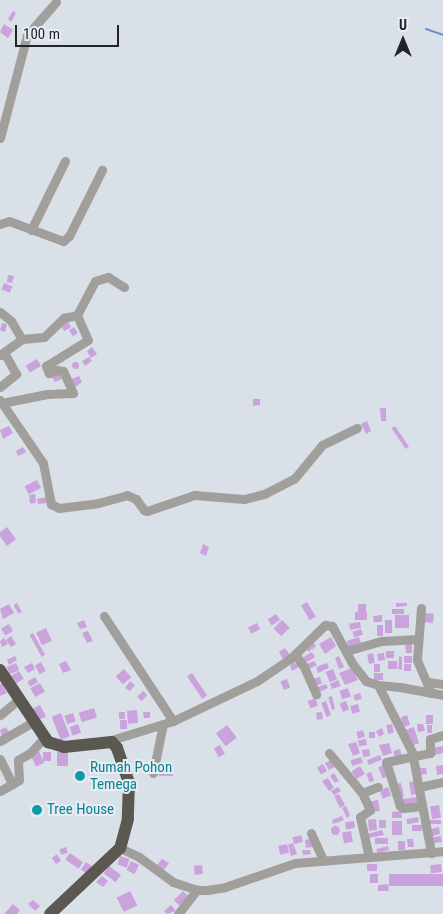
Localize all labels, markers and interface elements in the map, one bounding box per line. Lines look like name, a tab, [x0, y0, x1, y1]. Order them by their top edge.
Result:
scale bar	[18, 15, 121, 47]
north arrow	[378, 15, 428, 65]
text: U	[399, 17, 407, 33]
text: 100 m	[23, 25, 60, 43]
place label: Rumah Pohon Temega	[90, 758, 172, 793]
marker: Rumah Pohon Temega	[74, 770, 86, 782]
place label: Tree House	[47, 801, 114, 819]
marker: Tree House	[31, 804, 43, 816]

